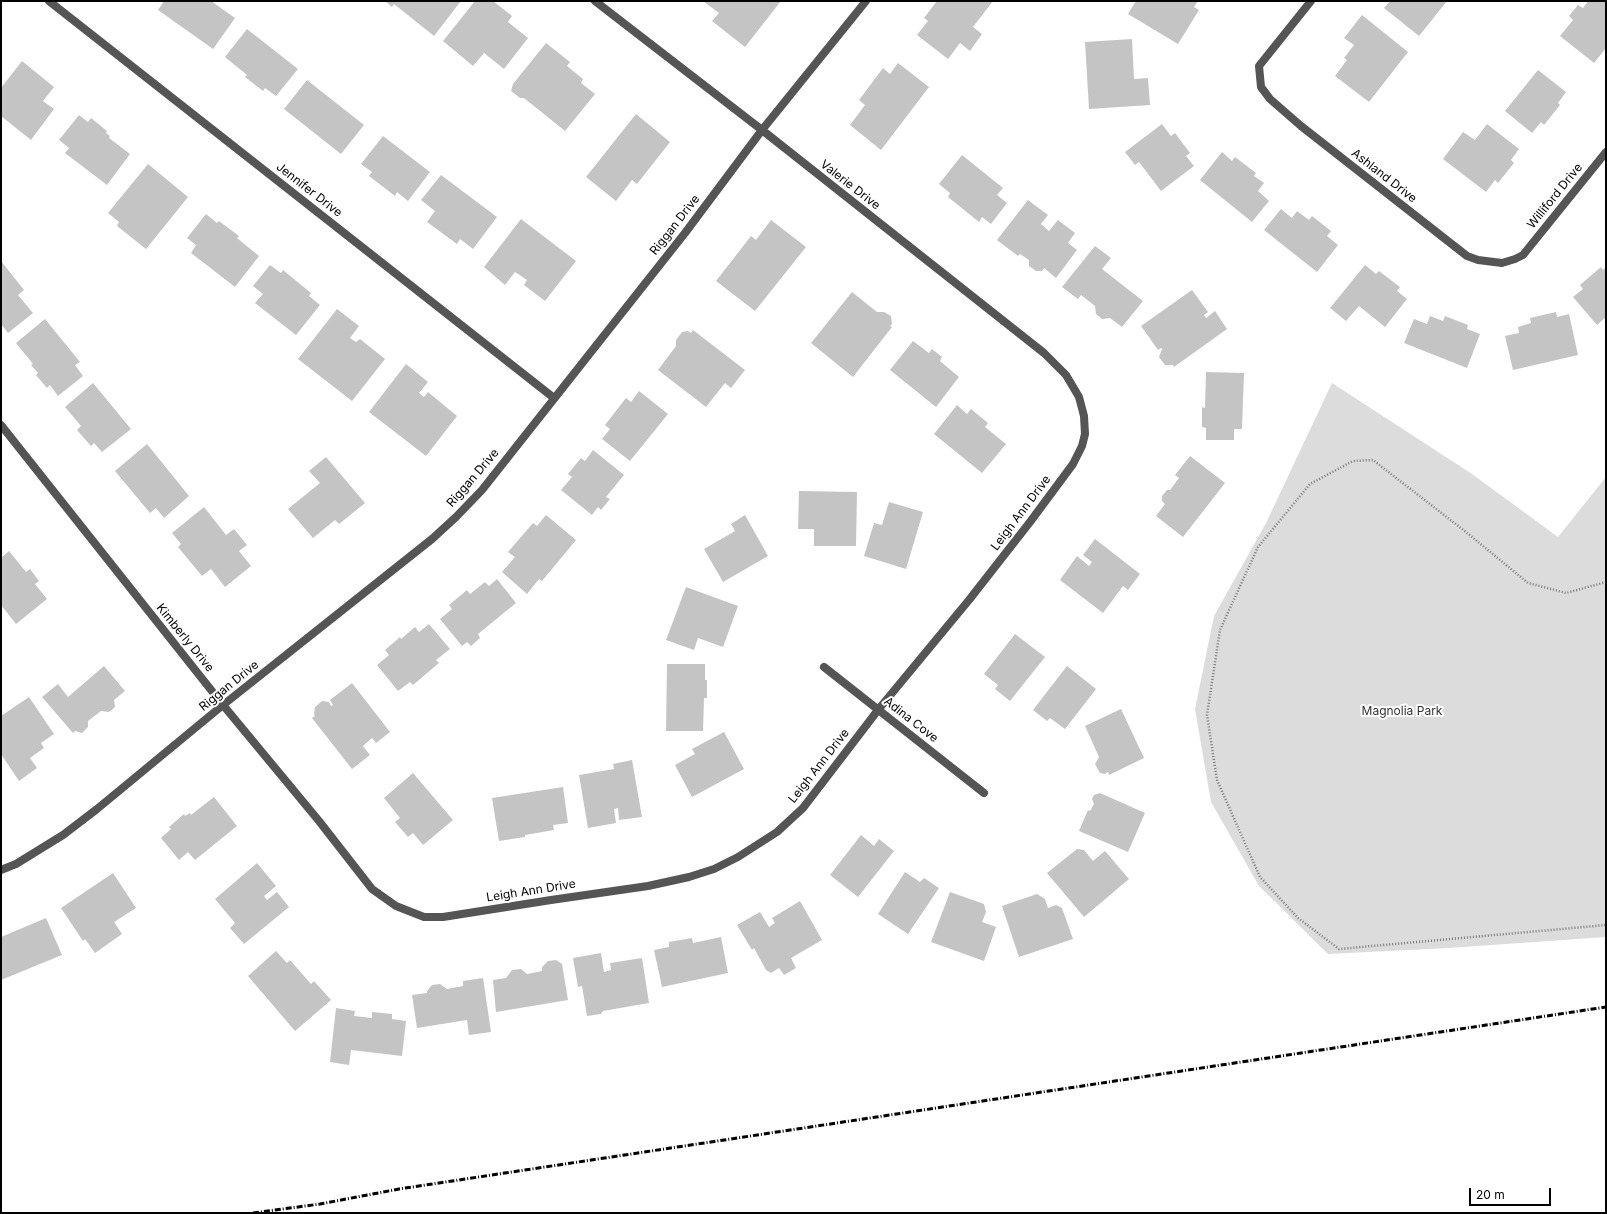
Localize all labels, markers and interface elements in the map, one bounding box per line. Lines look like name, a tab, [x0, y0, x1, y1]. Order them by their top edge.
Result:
street label: Ashland Drive	[1348, 146, 1420, 206]
street label: Valerie Drive	[817, 157, 883, 213]
street label: Jennifer Drive	[273, 160, 345, 220]
street label: Williford Drive	[1524, 161, 1586, 231]
street label: Riggan Drive	[647, 192, 703, 258]
street label: Riggan Drive	[444, 446, 502, 510]
street label: Leigh Ann Drive	[988, 473, 1054, 553]
street label: Kimberly Drive	[153, 601, 217, 675]
street label: Riggan Drive	[196, 658, 262, 714]
street label: Adina Cove	[881, 694, 941, 746]
park label: Magnolia Park	[1362, 704, 1442, 718]
street label: Leigh Ann Drive	[786, 726, 852, 806]
street label: Leigh Ann Drive	[485, 877, 577, 905]
scale bar	[1471, 1180, 1553, 1206]
text: 20 m	[1476, 1187, 1505, 1202]

